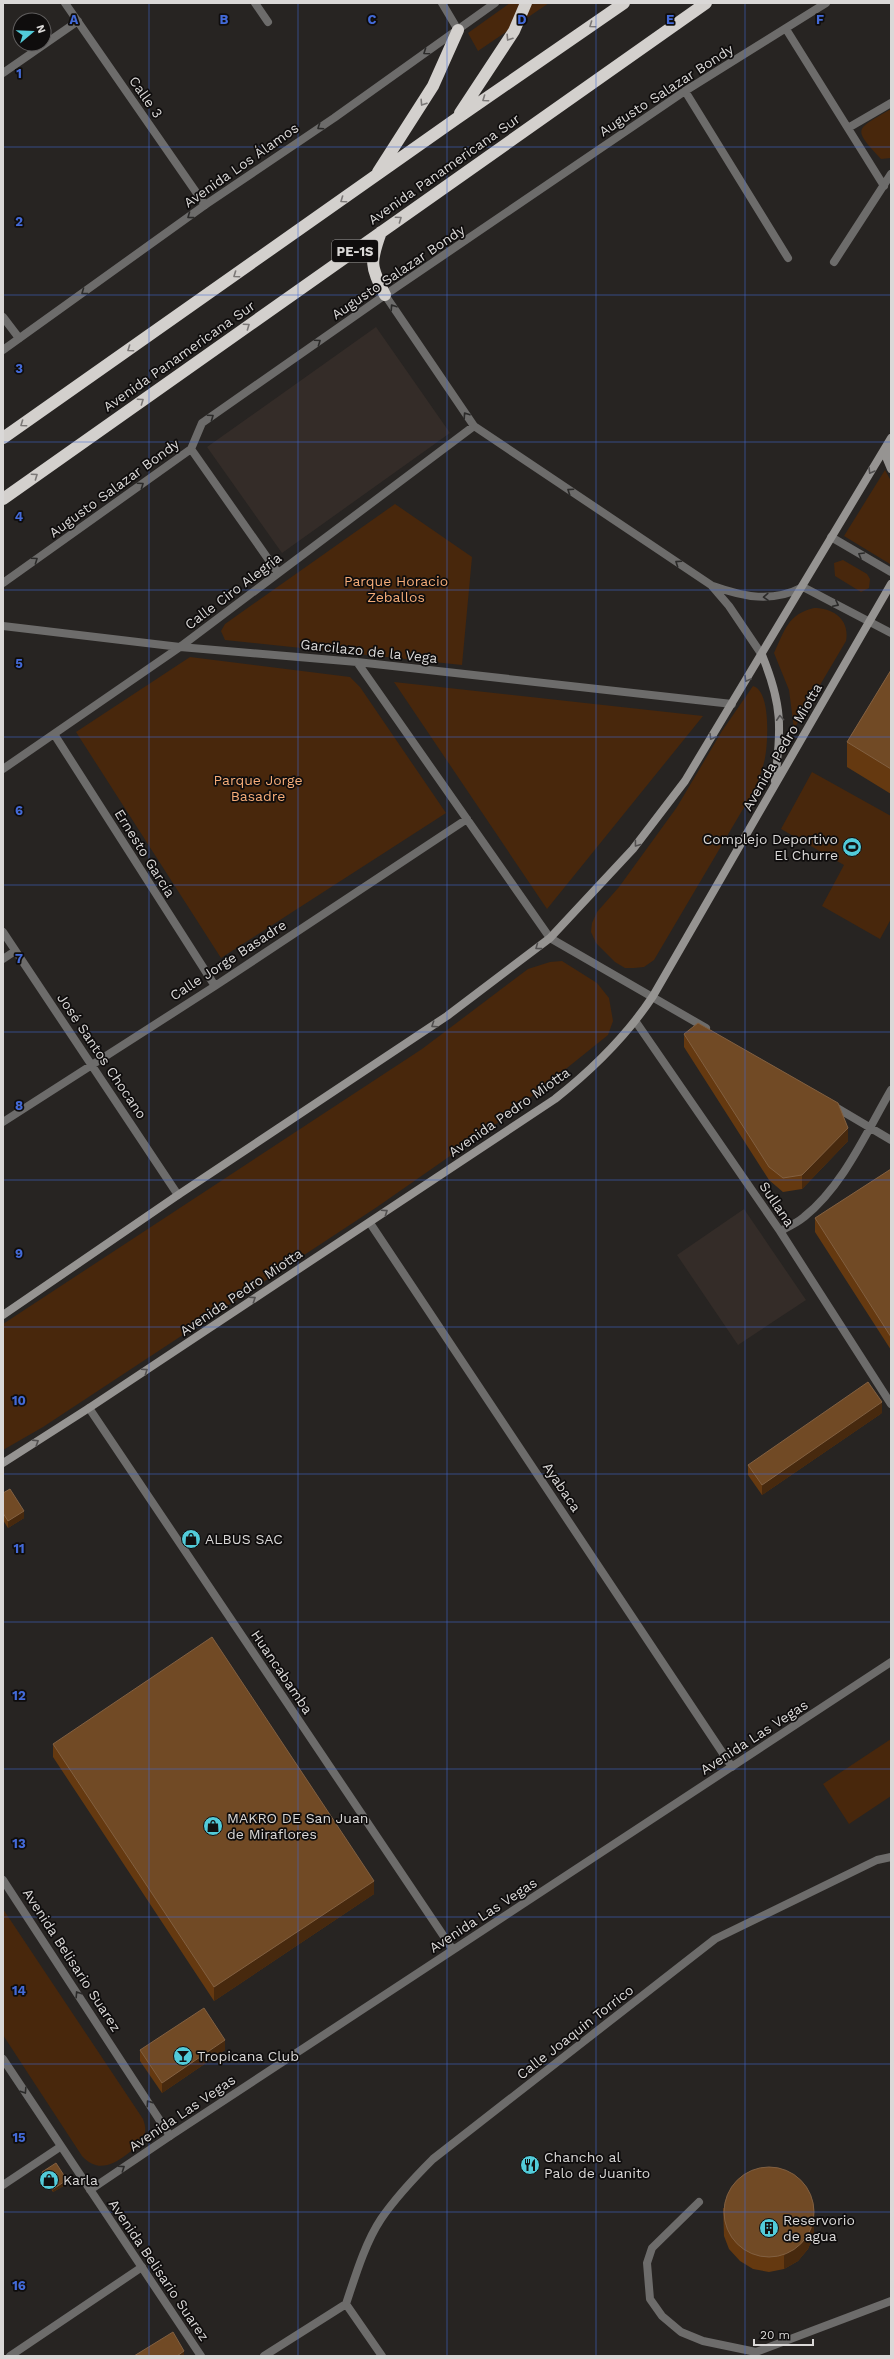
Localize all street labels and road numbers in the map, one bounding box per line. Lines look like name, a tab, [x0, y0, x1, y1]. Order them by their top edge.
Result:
street label: Augusto Salazar Bondy	[596, 40, 737, 139]
street label: Calle 3	[126, 73, 166, 121]
street label: Avenida Panamericana Sur	[365, 110, 523, 228]
street label: Avenida Los Álamos	[181, 119, 301, 211]
street label: Augusto Salazar Bondy	[328, 221, 468, 323]
road number: PE-1S	[332, 240, 378, 262]
street label: Avenida Panamericana Sur	[100, 297, 258, 415]
street label: Augusto Salazar Bondy	[46, 435, 183, 541]
street label: Calle Ciro Alegria	[182, 549, 285, 633]
street label: Garcilazo de la Vega	[300, 636, 438, 666]
street label: Avenida Pedro Miotta	[739, 680, 825, 813]
street label: Ernesto García	[111, 806, 179, 900]
street label: Calle Jorge Basadre	[167, 916, 289, 1004]
street label: José Santos Chocano	[54, 990, 150, 1122]
street label: Avenida Pedro Miotta	[445, 1064, 573, 1160]
street label: Sullana	[756, 1179, 798, 1230]
street label: Avenida Pedro Miotta	[177, 1245, 305, 1339]
street label: Ayabaca	[540, 1459, 584, 1515]
street label: Huancabamba	[248, 1627, 316, 1717]
street label: Avenida Las Vegas	[697, 1696, 811, 1778]
street label: Avenida Las Vegas	[426, 1874, 540, 1956]
street label: Avenida Belisario Suarez	[20, 1885, 124, 2035]
street label: Calle Joaquin Torrico	[513, 1981, 637, 2083]
street label: Avenida Las Vegas	[126, 2071, 238, 2155]
street label: Avenida Belisario Suarez	[106, 2196, 212, 2344]

